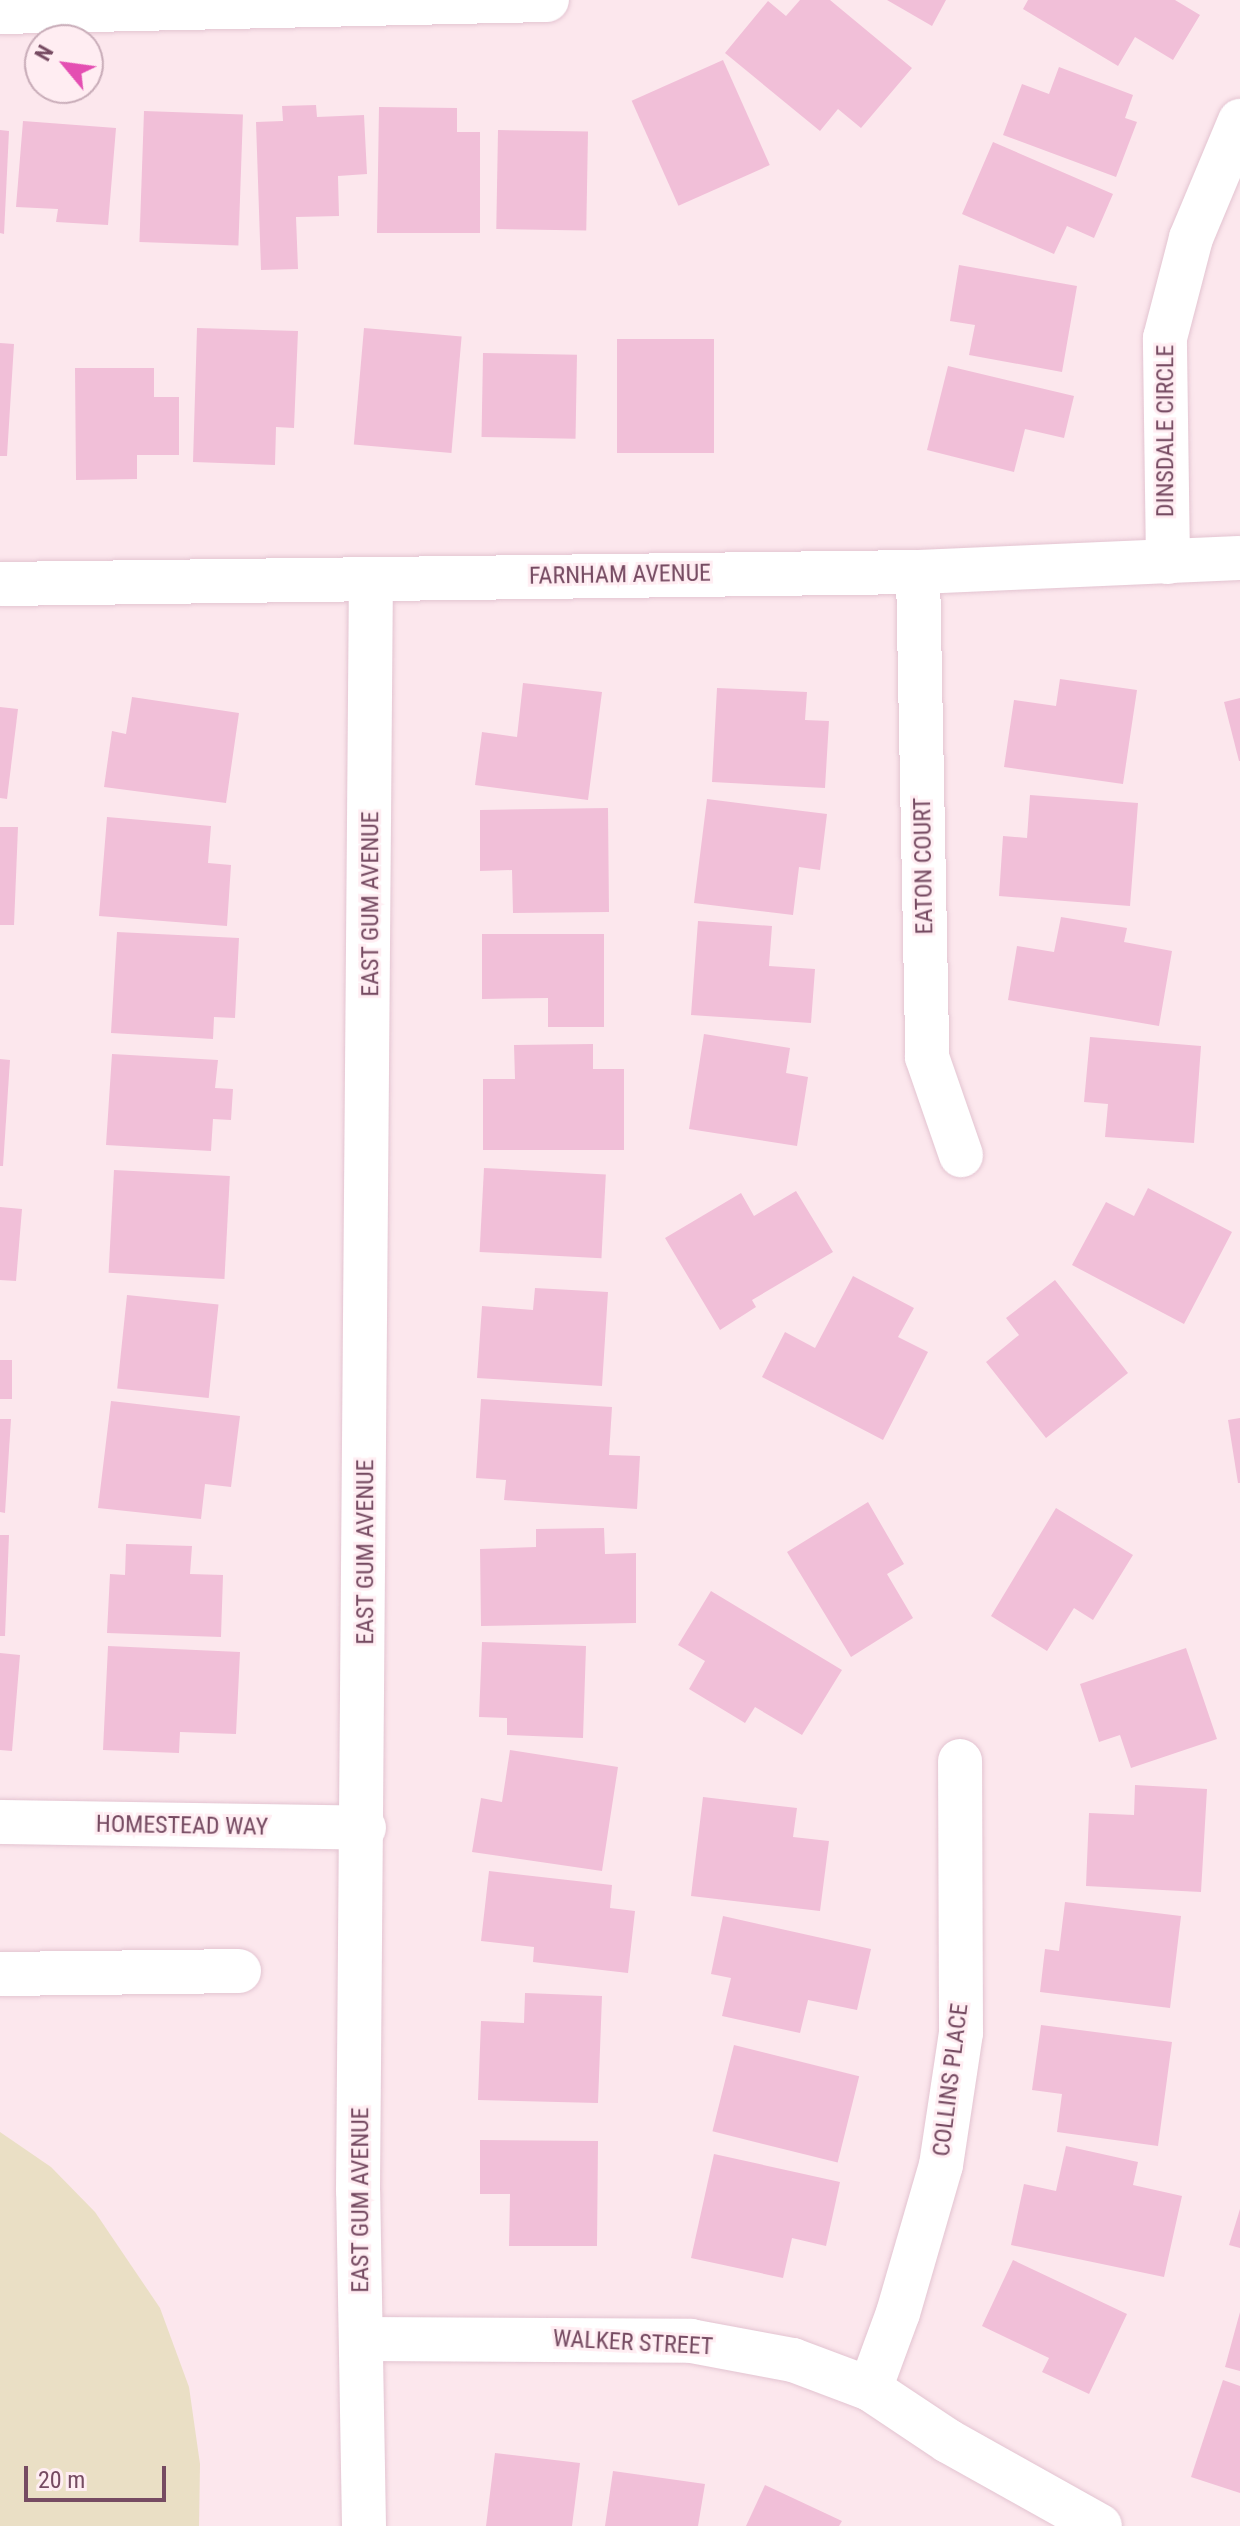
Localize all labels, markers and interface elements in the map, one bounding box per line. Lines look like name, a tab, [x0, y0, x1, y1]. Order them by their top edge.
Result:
north arrow	[24, 24, 104, 104]
text: N	[30, 41, 59, 65]
street label: DINSDALE CIRCLE	[1152, 345, 1180, 517]
street label: FARNHAM AVENUE	[529, 559, 711, 591]
street label: EATON COURT	[908, 797, 940, 935]
street label: EAST GUM AVENUE	[357, 811, 385, 997]
street label: EAST GUM AVENUE	[352, 1459, 380, 1645]
street label: HOMESTEAD WAY	[96, 1810, 268, 1842]
street label: COLLINS PLACE	[927, 2002, 975, 2158]
street label: EAST GUM AVENUE	[347, 2107, 375, 2293]
street label: WALKER STREET	[552, 2324, 714, 2362]
scale bar	[28, 2450, 170, 2500]
text: 20 m	[38, 2466, 85, 2494]

